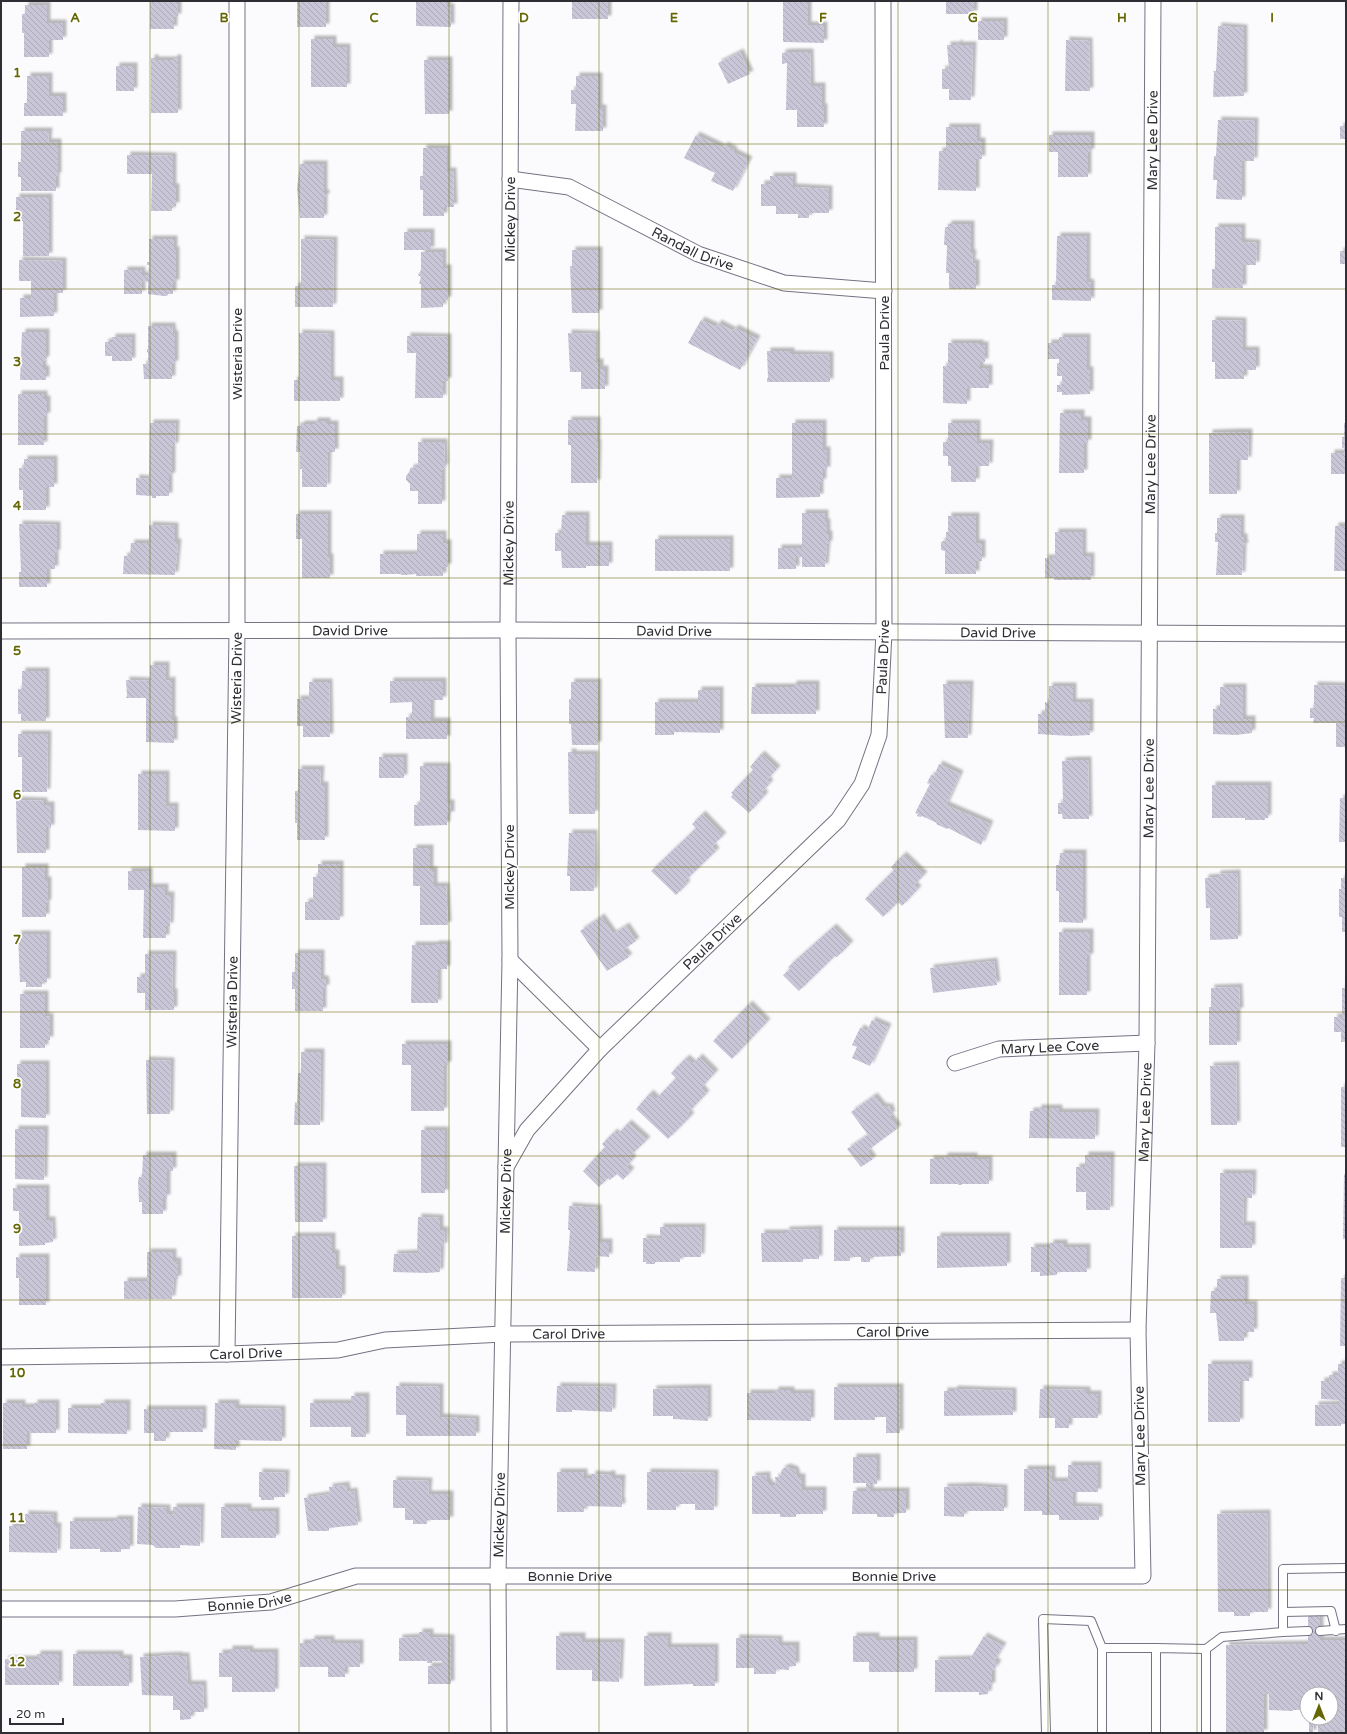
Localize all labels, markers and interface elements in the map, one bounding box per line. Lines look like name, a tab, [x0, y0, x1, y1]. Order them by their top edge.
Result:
text: A	[70, 10, 80, 26]
text: B	[219, 10, 229, 26]
text: C	[369, 10, 379, 26]
text: D	[519, 10, 529, 26]
text: E	[670, 10, 678, 26]
text: F	[819, 10, 827, 26]
text: G	[968, 10, 978, 26]
text: H	[1117, 10, 1127, 26]
text: I	[1270, 10, 1274, 26]
text: 1	[13, 65, 21, 81]
street label: Mary Lee Drive	[1143, 90, 1161, 190]
street label: Mickey Drive	[501, 176, 519, 262]
text: 2	[13, 209, 21, 225]
street label: Randall Drive	[649, 223, 736, 274]
street label: Paula Drive	[876, 295, 893, 370]
street label: Wisteria Drive	[229, 308, 246, 400]
text: 3	[13, 354, 21, 370]
street label: Mary Lee Drive	[1142, 414, 1159, 514]
text: 4	[13, 498, 22, 514]
street label: Mickey Drive	[500, 500, 517, 586]
street label: Paula Drive	[872, 620, 893, 695]
street label: David Drive	[312, 622, 388, 639]
street label: David Drive	[636, 622, 712, 639]
street label: David Drive	[960, 624, 1036, 641]
street label: Wisteria Drive	[227, 632, 245, 724]
text: 5	[13, 643, 21, 659]
street label: Mary Lee Drive	[1140, 738, 1157, 838]
text: 6	[13, 787, 21, 803]
street label: Mickey Drive	[501, 824, 518, 910]
street label: Paula Drive	[679, 909, 745, 973]
text: 7	[13, 932, 21, 948]
street label: Wisteria Drive	[223, 956, 241, 1048]
street label: Mary Lee Cove	[1000, 1036, 1100, 1057]
street label: Mary Lee Drive	[1135, 1062, 1155, 1163]
text: 8	[13, 1076, 21, 1092]
street label: Mickey Drive	[496, 1148, 515, 1234]
text: 9	[13, 1221, 21, 1237]
street label: Carol Drive	[856, 1323, 929, 1340]
street label: Carol Drive	[532, 1325, 605, 1342]
street label: Carol Drive	[209, 1344, 283, 1363]
text: 10	[9, 1365, 25, 1381]
street label: Mary Lee Drive	[1131, 1386, 1149, 1486]
street label: Mickey Drive	[490, 1472, 509, 1558]
text: 11	[9, 1510, 25, 1526]
street label: Bonnie Drive	[527, 1568, 612, 1585]
street label: Bonnie Drive	[851, 1568, 936, 1585]
street label: Bonnie Drive	[207, 1588, 294, 1615]
text: 12	[9, 1654, 25, 1670]
north arrow	[1299, 1686, 1339, 1726]
text: N	[1315, 1690, 1323, 1703]
scale bar	[10, 1700, 63, 1726]
text: 20 m	[16, 1707, 45, 1721]

